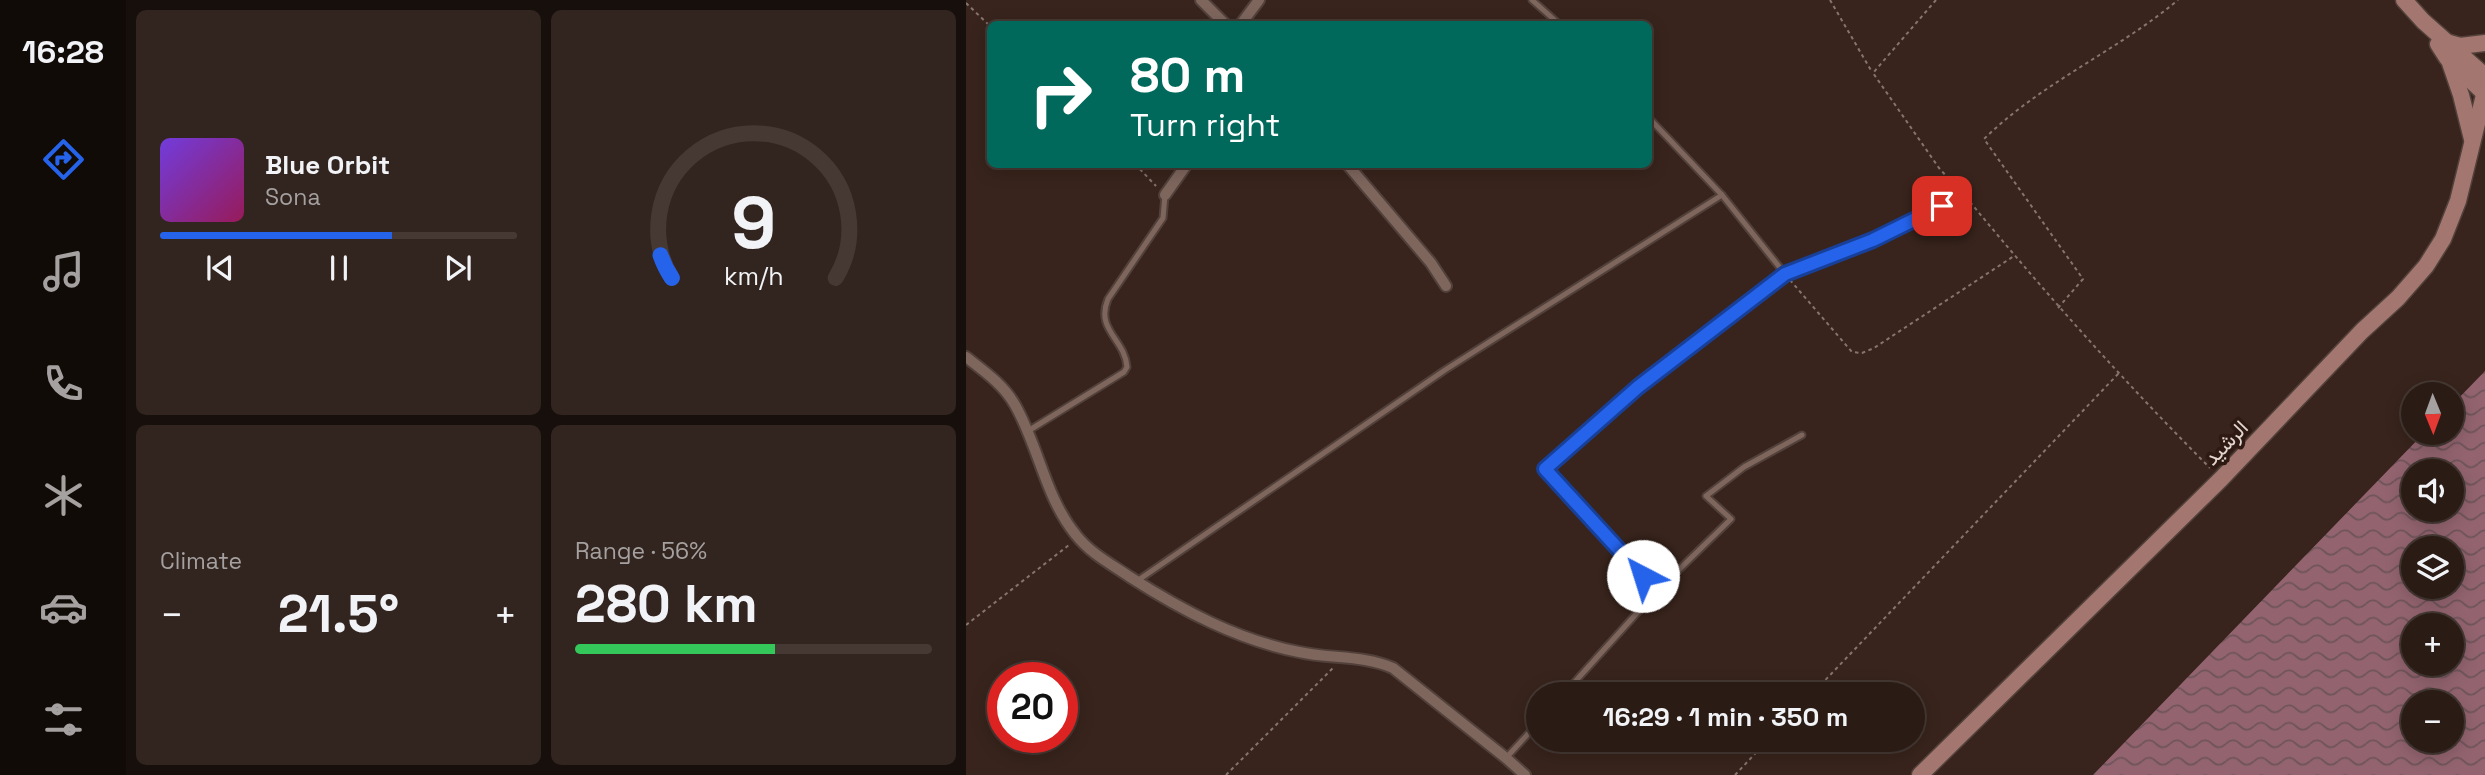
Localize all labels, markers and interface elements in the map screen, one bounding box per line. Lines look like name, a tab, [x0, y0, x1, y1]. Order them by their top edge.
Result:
text: 16:28	[22, 32, 104, 72]
text: 80 m	[1130, 44, 1245, 106]
icon: right	[1015, 49, 1106, 140]
text: Turn right	[1130, 105, 1280, 145]
icon: directions	[39, 135, 88, 184]
text: Blue Orbit	[265, 148, 390, 182]
pin	[1912, 176, 1972, 236]
text: 9	[731, 177, 776, 270]
text: Sona	[265, 182, 321, 212]
icon: arrive	[1923, 187, 1961, 225]
icon: music	[39, 247, 88, 296]
icon: previous	[201, 249, 239, 287]
icon: pause	[320, 249, 358, 287]
icon: next	[439, 249, 477, 287]
text: km/h	[724, 260, 783, 292]
icon: phone	[39, 359, 88, 408]
north arrow	[2401, 382, 2464, 444]
map controls	[2401, 382, 2464, 753]
street label: الرشيد	[2198, 414, 2254, 471]
button: sound	[2401, 459, 2464, 522]
icon: climate	[39, 471, 88, 520]
text: Range · 56%	[575, 536, 707, 566]
button: layers	[2401, 536, 2464, 599]
position arrow	[1606, 539, 1680, 613]
text: Climate	[160, 546, 242, 576]
text: 280 km	[575, 571, 758, 637]
text: 21.5°	[278, 581, 399, 647]
icon: car	[39, 583, 88, 632]
text: −	[160, 591, 184, 639]
text: +	[493, 591, 517, 639]
button: +	[2401, 613, 2464, 676]
speed limit sign: 20	[987, 662, 1078, 753]
button: −	[2401, 690, 2464, 753]
icon: filters	[39, 695, 88, 744]
text: 16:29 · 1 min · 350 m	[1603, 700, 1848, 734]

